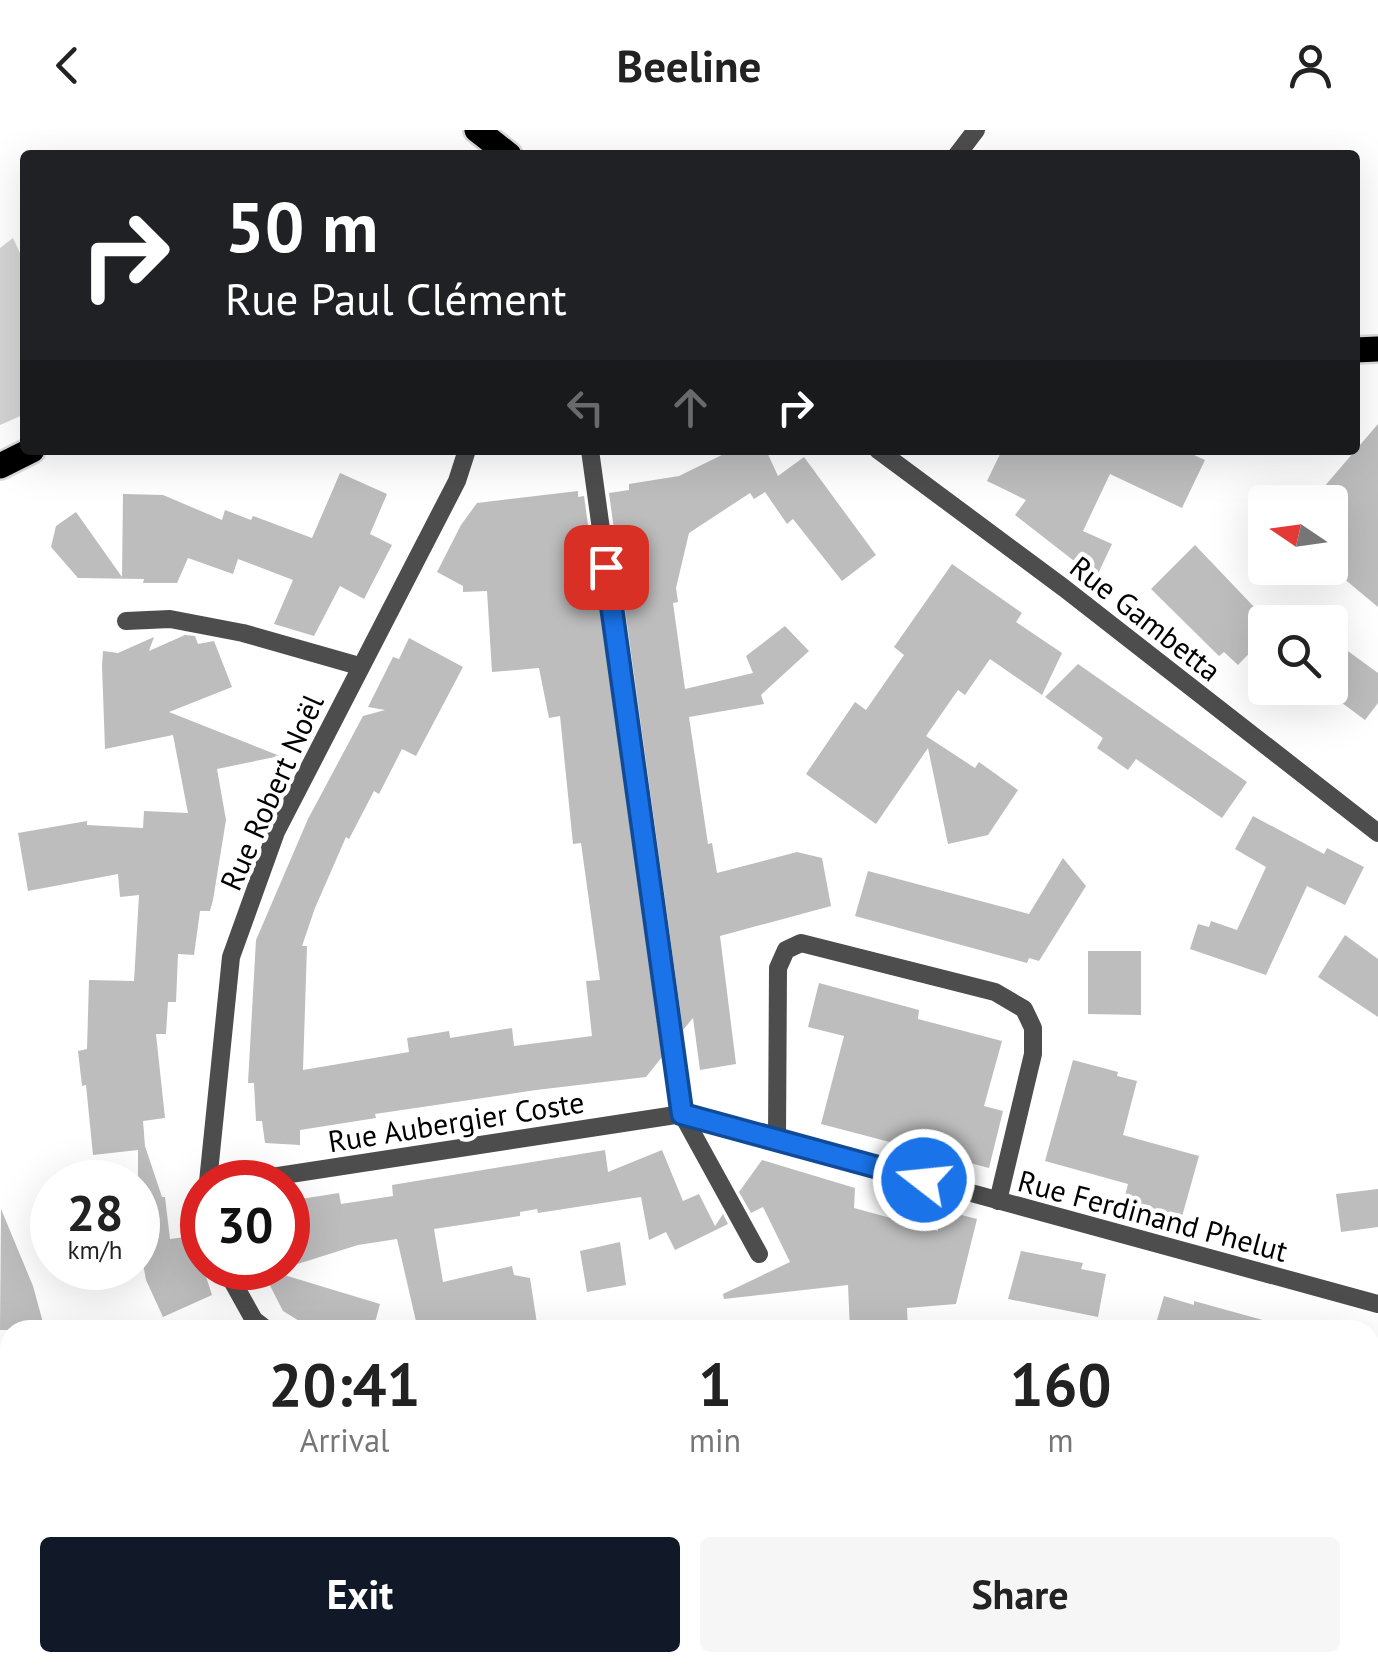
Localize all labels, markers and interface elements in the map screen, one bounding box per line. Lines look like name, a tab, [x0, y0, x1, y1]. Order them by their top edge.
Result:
text: Beeline	[617, 36, 761, 94]
icon: back	[40, 38, 95, 93]
icon: person	[1283, 38, 1338, 93]
text: 50 m	[225, 181, 378, 271]
icon: right	[60, 190, 190, 320]
text: Rue Paul Clément	[225, 269, 567, 327]
icon: left	[558, 380, 613, 435]
icon: ahead	[663, 380, 718, 435]
icon: right	[768, 380, 823, 435]
north arrow	[1248, 485, 1348, 585]
map controls	[1248, 485, 1348, 705]
pin	[564, 525, 649, 610]
icon: arrive	[579, 540, 634, 595]
street label: Rue Gambetta	[1063, 547, 1229, 689]
button: search	[1248, 605, 1348, 705]
street label: Rue Robert Noël	[210, 688, 332, 896]
street label: Rue Aubergier Coste	[325, 1081, 587, 1161]
position arrow	[872, 1128, 976, 1232]
speed limit sign: 30	[180, 1160, 310, 1290]
street label: Rue Ferdinand Phelut	[1014, 1160, 1292, 1270]
text: 28	[67, 1180, 123, 1245]
text: km/h	[68, 1234, 122, 1266]
text: 20:41	[268, 1345, 421, 1423]
text: 1	[698, 1345, 732, 1423]
text: 160	[1010, 1345, 1112, 1423]
text: Arrival	[300, 1419, 389, 1461]
text: min	[689, 1419, 741, 1461]
text: m	[1048, 1419, 1074, 1461]
button: Exit	[40, 1537, 680, 1652]
button: Share	[700, 1537, 1340, 1652]

